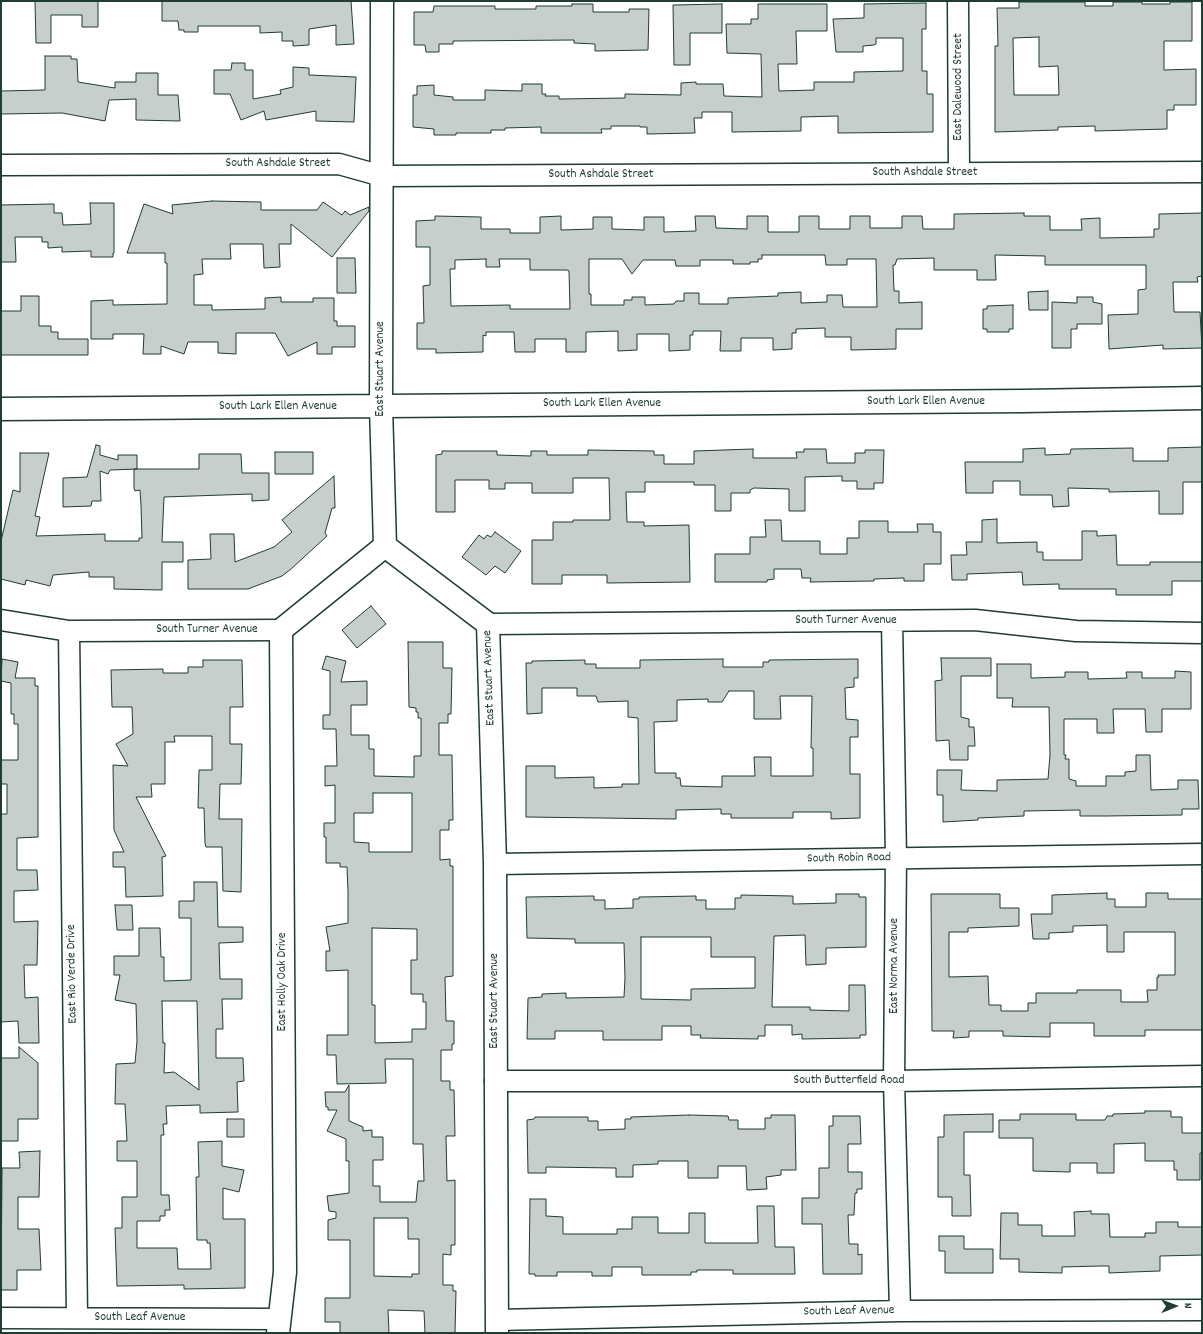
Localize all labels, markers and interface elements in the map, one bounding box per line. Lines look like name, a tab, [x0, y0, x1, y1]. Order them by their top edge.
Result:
street label: East Dalewood Street	[951, 33, 967, 141]
street label: South Ashdale Street	[226, 156, 330, 172]
street label: South Ashdale Street	[873, 165, 977, 181]
street label: South Ashdale Street	[549, 167, 653, 183]
street label: East Stuart Avenue	[373, 321, 389, 417]
street label: South Lark Ellen Avenue	[867, 394, 985, 410]
street label: South Lark Ellen Avenue	[543, 396, 661, 412]
street label: South Lark Ellen Avenue	[219, 399, 337, 415]
street label: South Turner Avenue	[795, 613, 897, 629]
street label: South Turner Avenue	[156, 622, 258, 638]
street label: East Stuart Avenue	[481, 630, 499, 726]
street label: South Robin Road	[807, 850, 891, 868]
street label: East Norma Avenue	[887, 918, 903, 1014]
street label: East Rio Verde Drive	[64, 924, 82, 1024]
street label: East Holly Oak Drive	[275, 932, 291, 1032]
street label: East Stuart Avenue	[487, 953, 503, 1049]
street label: South Butterfield Road	[794, 1073, 904, 1089]
north arrow	[1155, 1286, 1195, 1326]
street label: South Leaf Avenue	[803, 1303, 895, 1321]
text: N	[1179, 1303, 1195, 1309]
street label: South Leaf Avenue	[94, 1310, 186, 1326]

